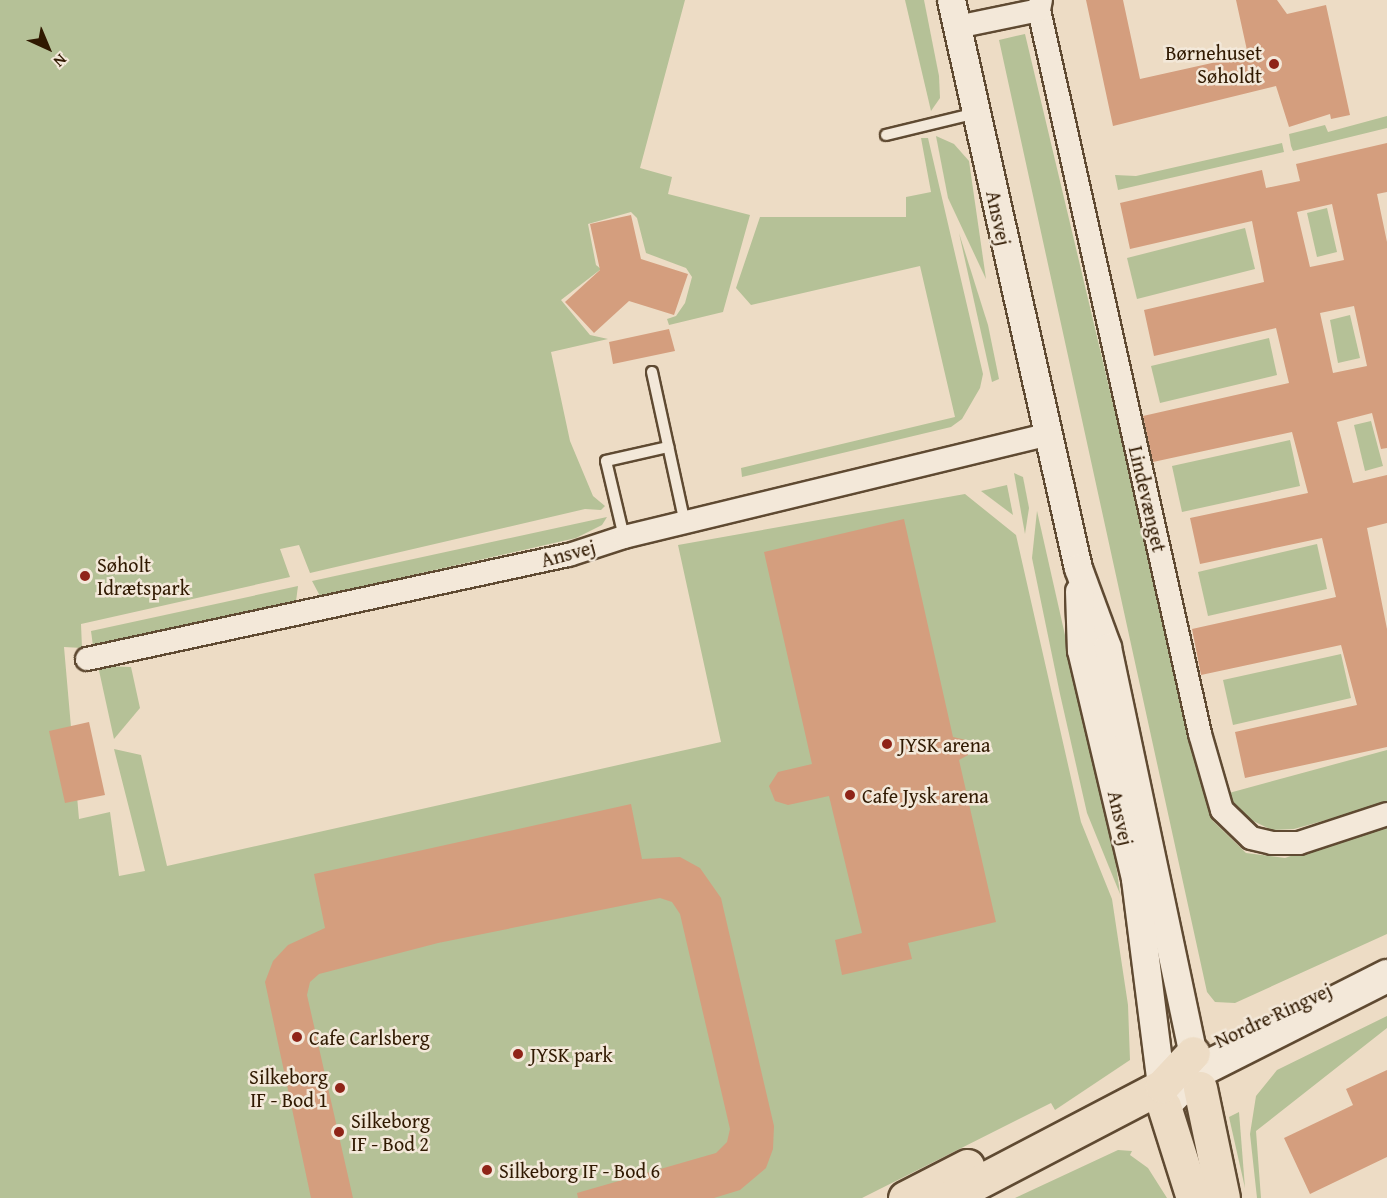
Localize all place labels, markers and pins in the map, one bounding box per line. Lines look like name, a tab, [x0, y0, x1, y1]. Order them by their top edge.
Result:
place label: Børnehuset Søholdt	[1165, 40, 1262, 87]
marker: Børnehuset Søholdt	[1267, 57, 1281, 71]
place label: Søholt Idrætspark	[97, 552, 190, 599]
marker: Søholt Idrætspark	[78, 569, 92, 583]
place label: JYSK arena	[899, 732, 990, 756]
marker: JYSK arena	[880, 737, 894, 751]
place label: Cafe Jysk arena	[862, 783, 989, 807]
marker: Cafe Jysk arena	[843, 788, 857, 802]
place label: Cafe Carlsberg	[309, 1025, 430, 1049]
marker: Cafe Carlsberg	[290, 1030, 304, 1044]
place label: JYSK park	[530, 1042, 613, 1066]
marker: JYSK park	[511, 1047, 525, 1061]
place label: Silkeborg IF - Bod 1	[249, 1064, 328, 1111]
marker: Silkeborg IF - Bod 1	[333, 1081, 347, 1095]
place label: Silkeborg IF - Bod 2	[351, 1108, 430, 1155]
marker: Silkeborg IF - Bod 2	[332, 1125, 346, 1139]
place label: Silkeborg IF - Bod 6	[499, 1158, 660, 1182]
marker: Silkeborg IF - Bod 6	[480, 1163, 494, 1177]

